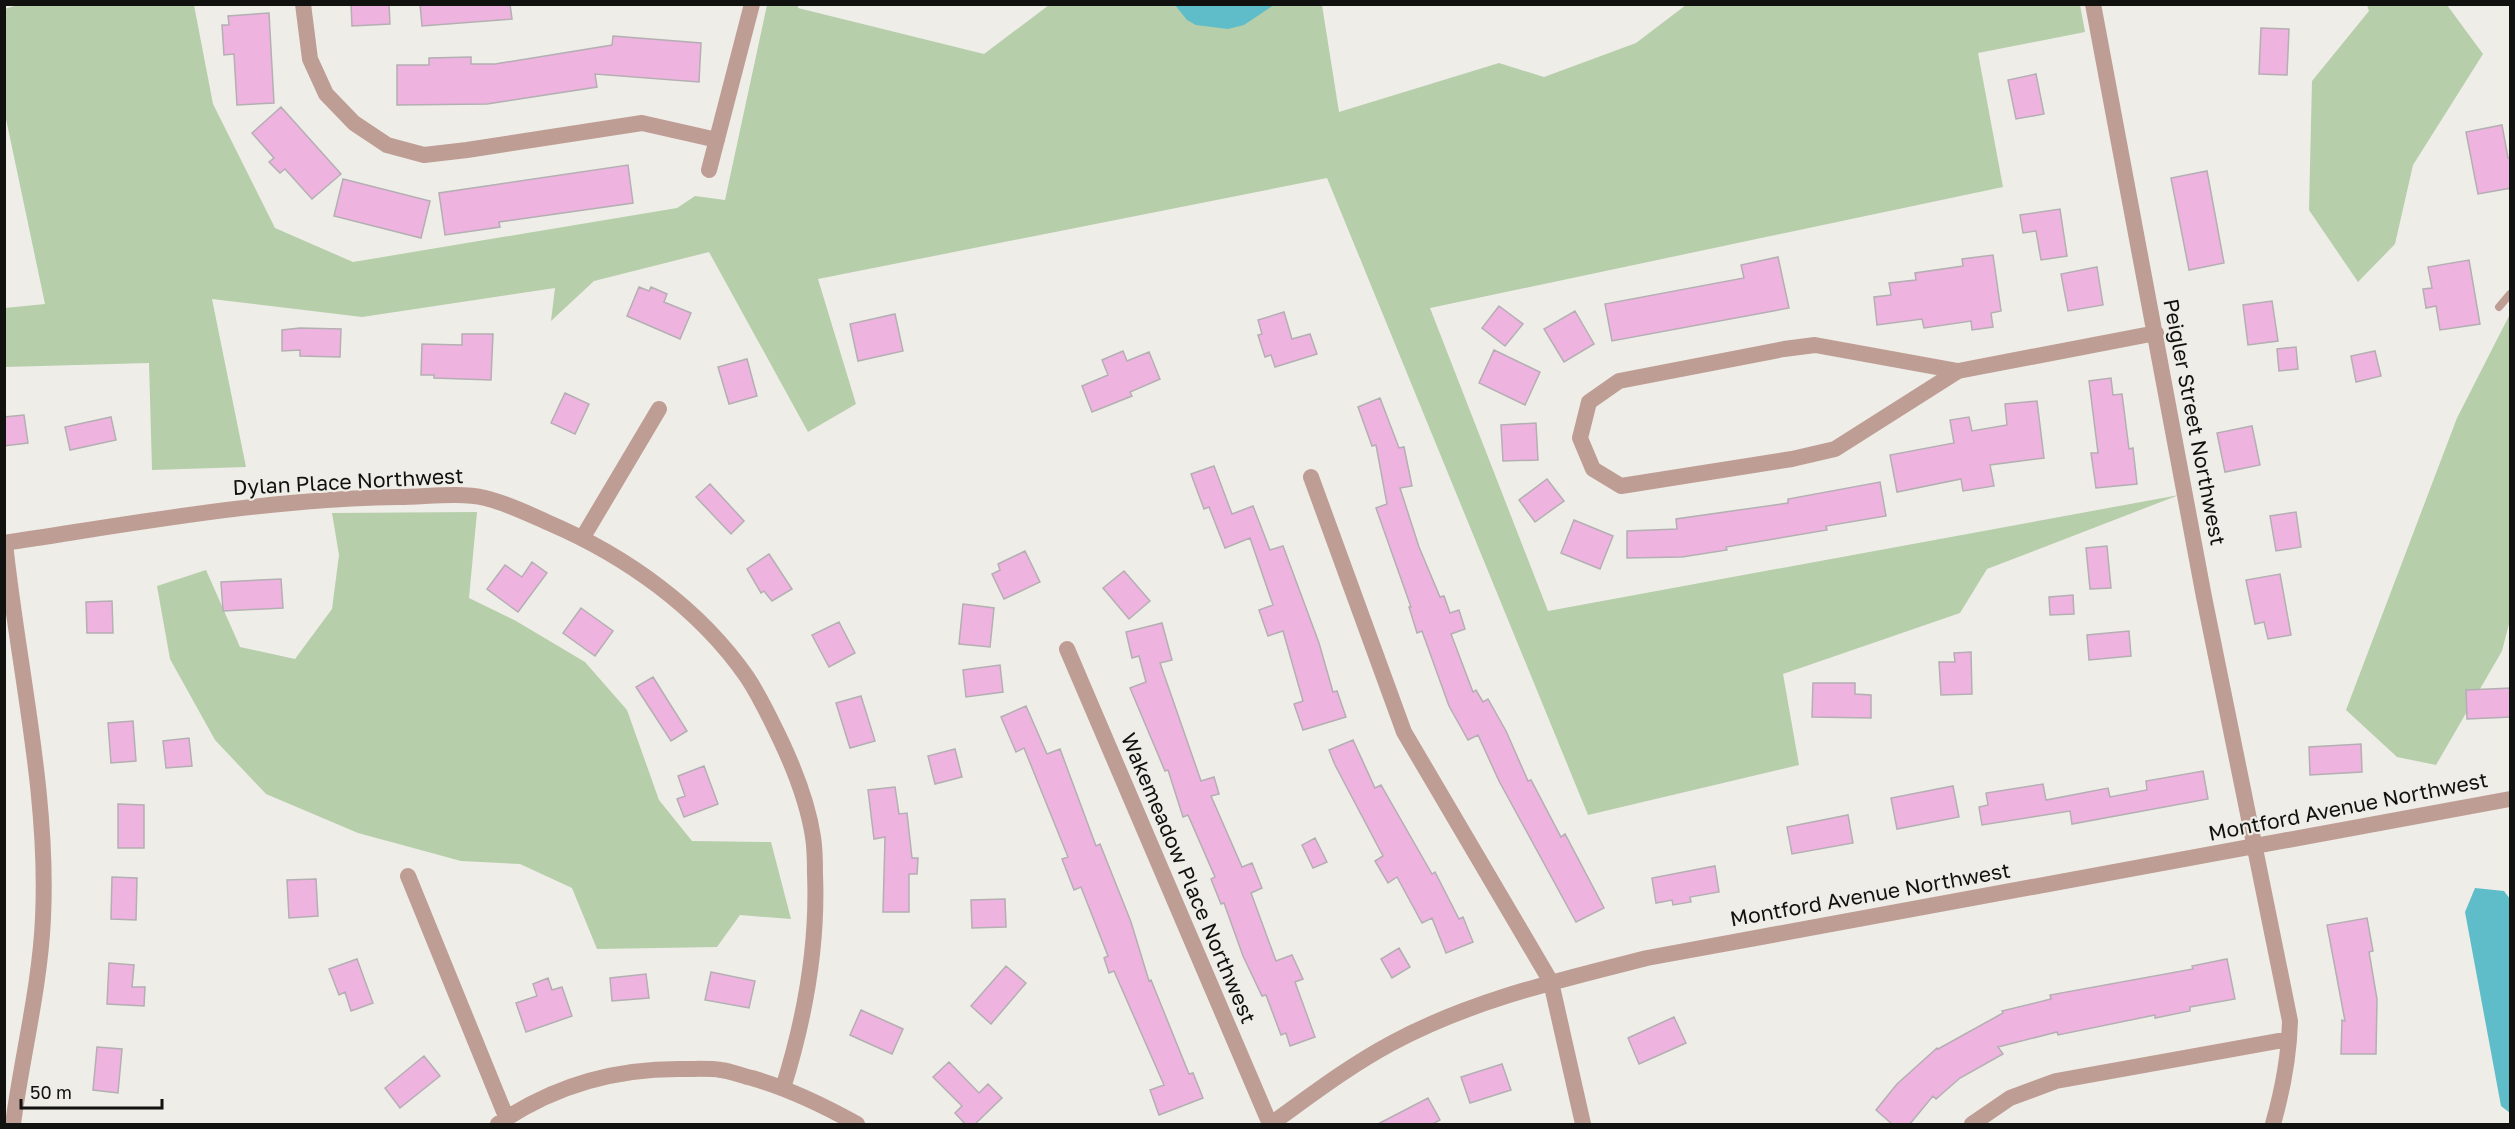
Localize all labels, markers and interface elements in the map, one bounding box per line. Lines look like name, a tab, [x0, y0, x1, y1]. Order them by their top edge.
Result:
street label: Peigler Street Northwest	[2158, 297, 2232, 547]
street label: Dylan Place Northwest	[232, 462, 464, 500]
street label: Wakemeadow Place Northwest	[1116, 729, 1262, 1027]
street label: Montford Avenue Northwest	[2206, 766, 2490, 846]
street label: Montford Avenue Northwest	[1728, 857, 2012, 931]
scale bar	[21, 1072, 162, 1110]
text: 50 m	[30, 1081, 72, 1103]

